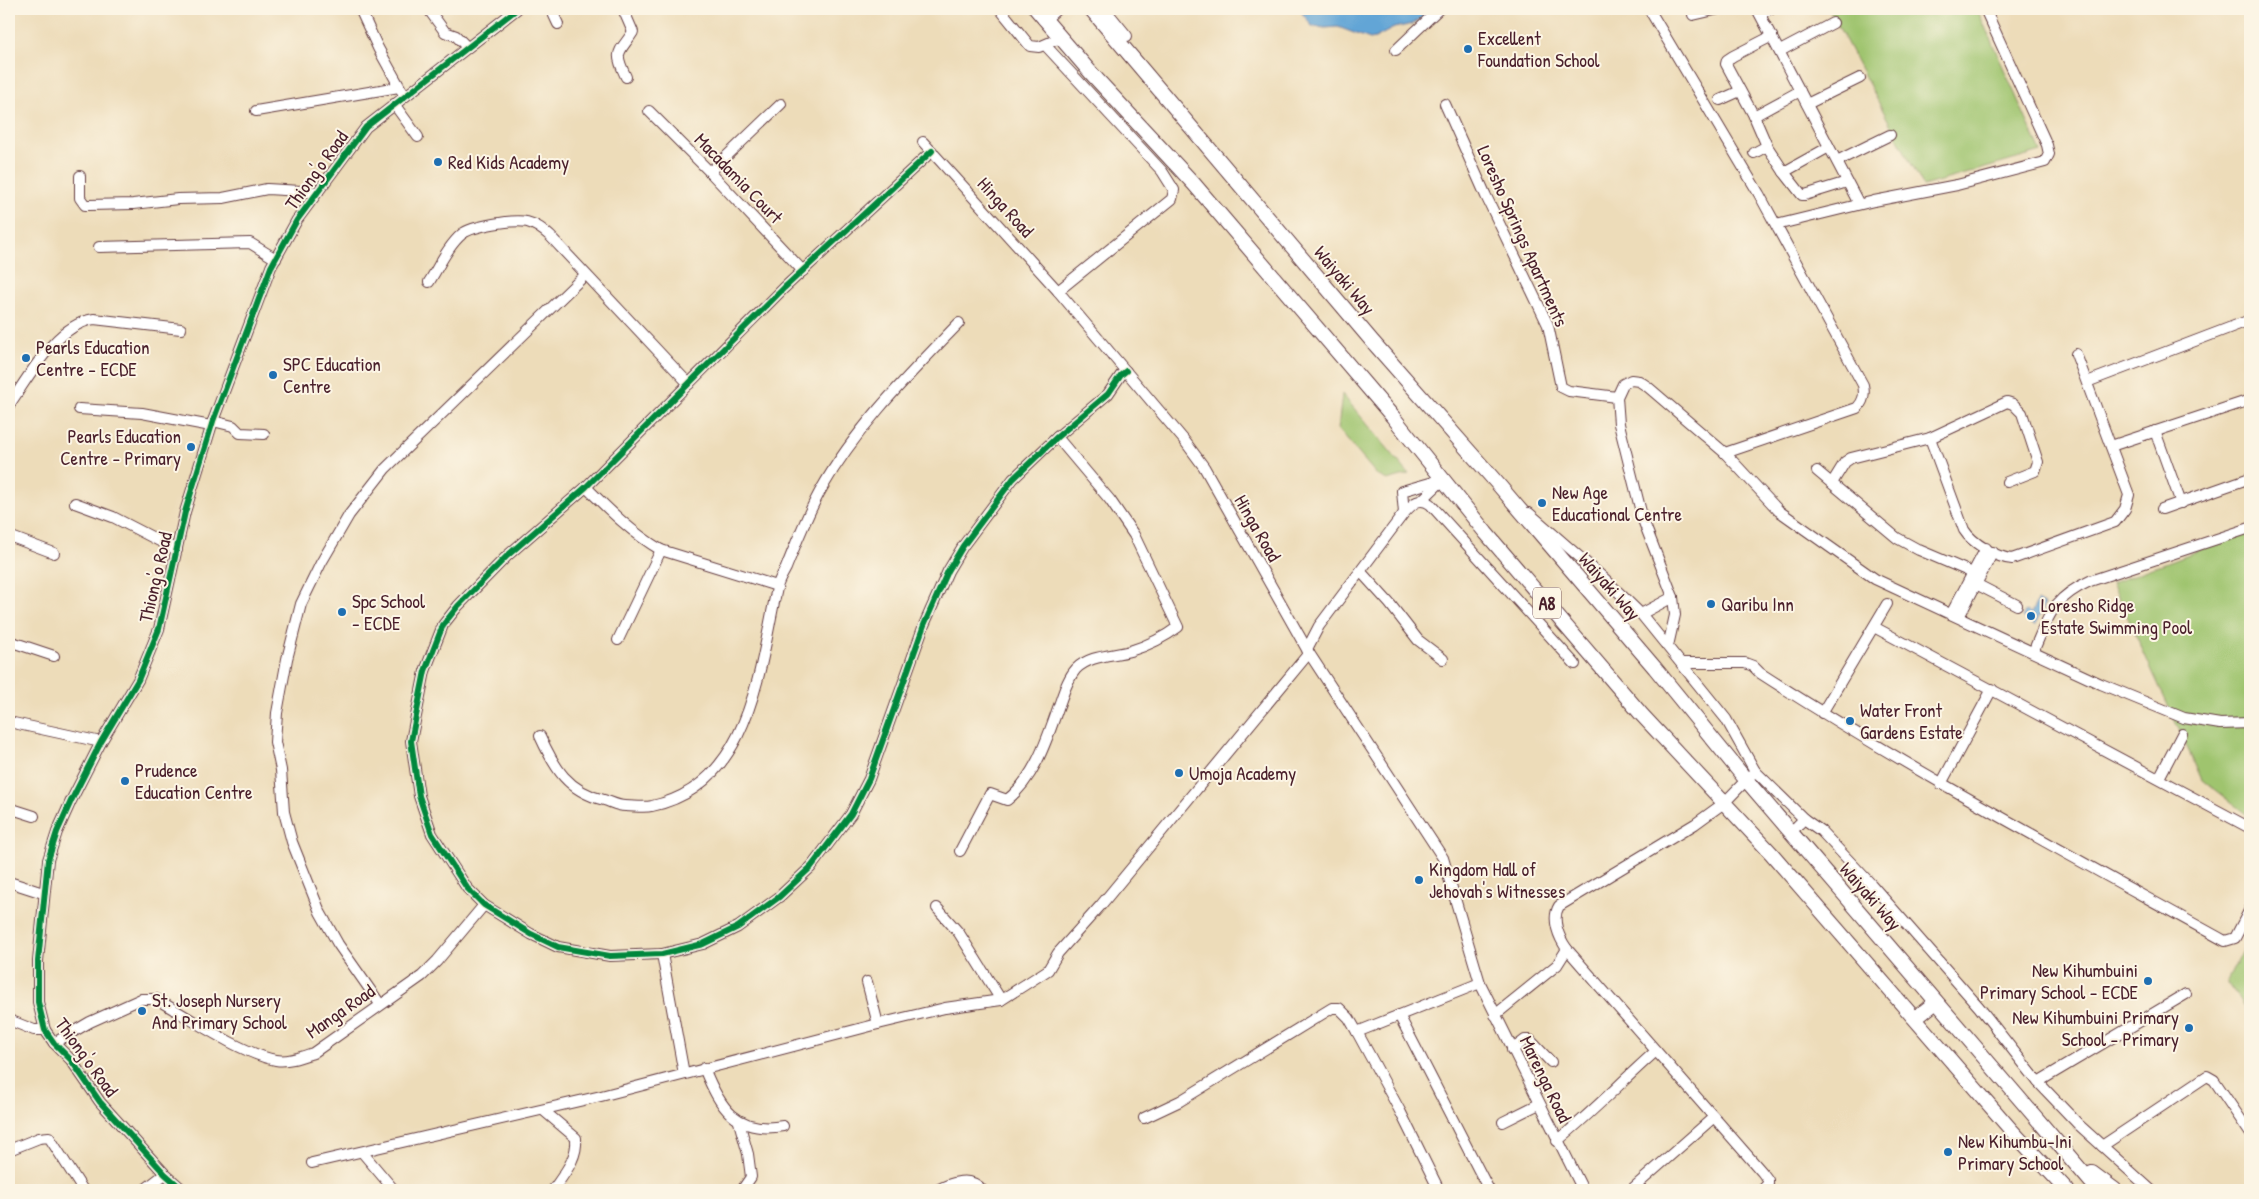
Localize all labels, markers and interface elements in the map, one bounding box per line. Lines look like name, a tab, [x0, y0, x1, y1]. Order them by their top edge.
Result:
place label: Excellent Foundation School	[1477, 25, 1601, 73]
marker: Excellent Foundation School	[1462, 43, 1474, 55]
street label: Thiong'o Road	[278, 125, 354, 215]
street label: Macadamia Court	[689, 127, 789, 229]
street label: Loresho Springs Apartments	[1471, 141, 1575, 331]
place label: Red Kids Academy	[448, 149, 569, 175]
marker: Red Kids Academy	[432, 156, 444, 168]
street label: Hinga Road	[972, 171, 1041, 243]
street label: Waiyaki Way	[1308, 240, 1382, 320]
place label: Pearls Education Centre - ECDE	[36, 334, 149, 382]
place label: SPC Education Centre	[283, 351, 381, 399]
marker: Pearls Education Centre - ECDE	[20, 352, 32, 364]
marker: SPC Education Centre	[267, 369, 279, 381]
place label: Pearls Education Centre - Primary	[60, 423, 181, 471]
marker: Pearls Education Centre - Primary	[185, 441, 197, 453]
place label: New Age Educational Centre	[1552, 479, 1683, 527]
street label: Hinga Road	[1228, 490, 1288, 567]
marker: New Age Educational Centre	[1536, 497, 1548, 509]
street label: Thiong'o Road	[132, 529, 178, 625]
street label: Waiyaki Way	[1573, 546, 1647, 626]
place label: Spc School - ECDE	[352, 588, 426, 636]
road number: A8	[1533, 588, 1561, 618]
place label: Qaribu Inn	[1721, 591, 1794, 617]
place label: Loresho Ridge Estate Swimming Pool	[2041, 592, 2193, 640]
marker: Qaribu Inn	[1705, 598, 1717, 610]
marker: Spc School - ECDE	[336, 606, 348, 618]
marker: Loresho Ridge Estate Swimming Pool	[2025, 610, 2037, 622]
place label: Water Front Gardens Estate	[1860, 697, 1963, 745]
marker: Water Front Gardens Estate	[1844, 715, 1856, 727]
place label: Prudence Education Centre	[135, 757, 253, 805]
place label: Umoja Academy	[1189, 760, 1296, 786]
marker: Umoja Academy	[1173, 767, 1185, 779]
marker: Prudence Education Centre	[119, 775, 131, 787]
place label: Kingdom Hall of Jehovah's Witnesses	[1429, 856, 1565, 904]
street label: Waiyaki Way	[1834, 856, 1908, 936]
marker: Kingdom Hall of Jehovah's Witnesses	[1413, 874, 1425, 886]
place label: New Kihumbuini Primary School - ECDE	[1980, 957, 2139, 1005]
marker: New Kihumbuini Primary School - ECDE	[2142, 975, 2154, 987]
street label: Manga Road	[300, 977, 380, 1044]
place label: St. Joseph Nursery And Primary School	[152, 987, 288, 1035]
place label: New Kihumbuini Primary School - Primary	[2012, 1004, 2179, 1052]
marker: St. Joseph Nursery And Primary School	[136, 1005, 148, 1017]
street label: Thiong'o Road	[49, 1012, 125, 1102]
marker: New Kihumbuini Primary School - Primary	[2183, 1022, 2195, 1034]
street label: Marenga Road	[1514, 1031, 1578, 1127]
place label: New Kihumbu-Ini Primary School	[1958, 1128, 2072, 1176]
marker: New Kihumbu-Ini Primary School	[1942, 1146, 1954, 1158]

